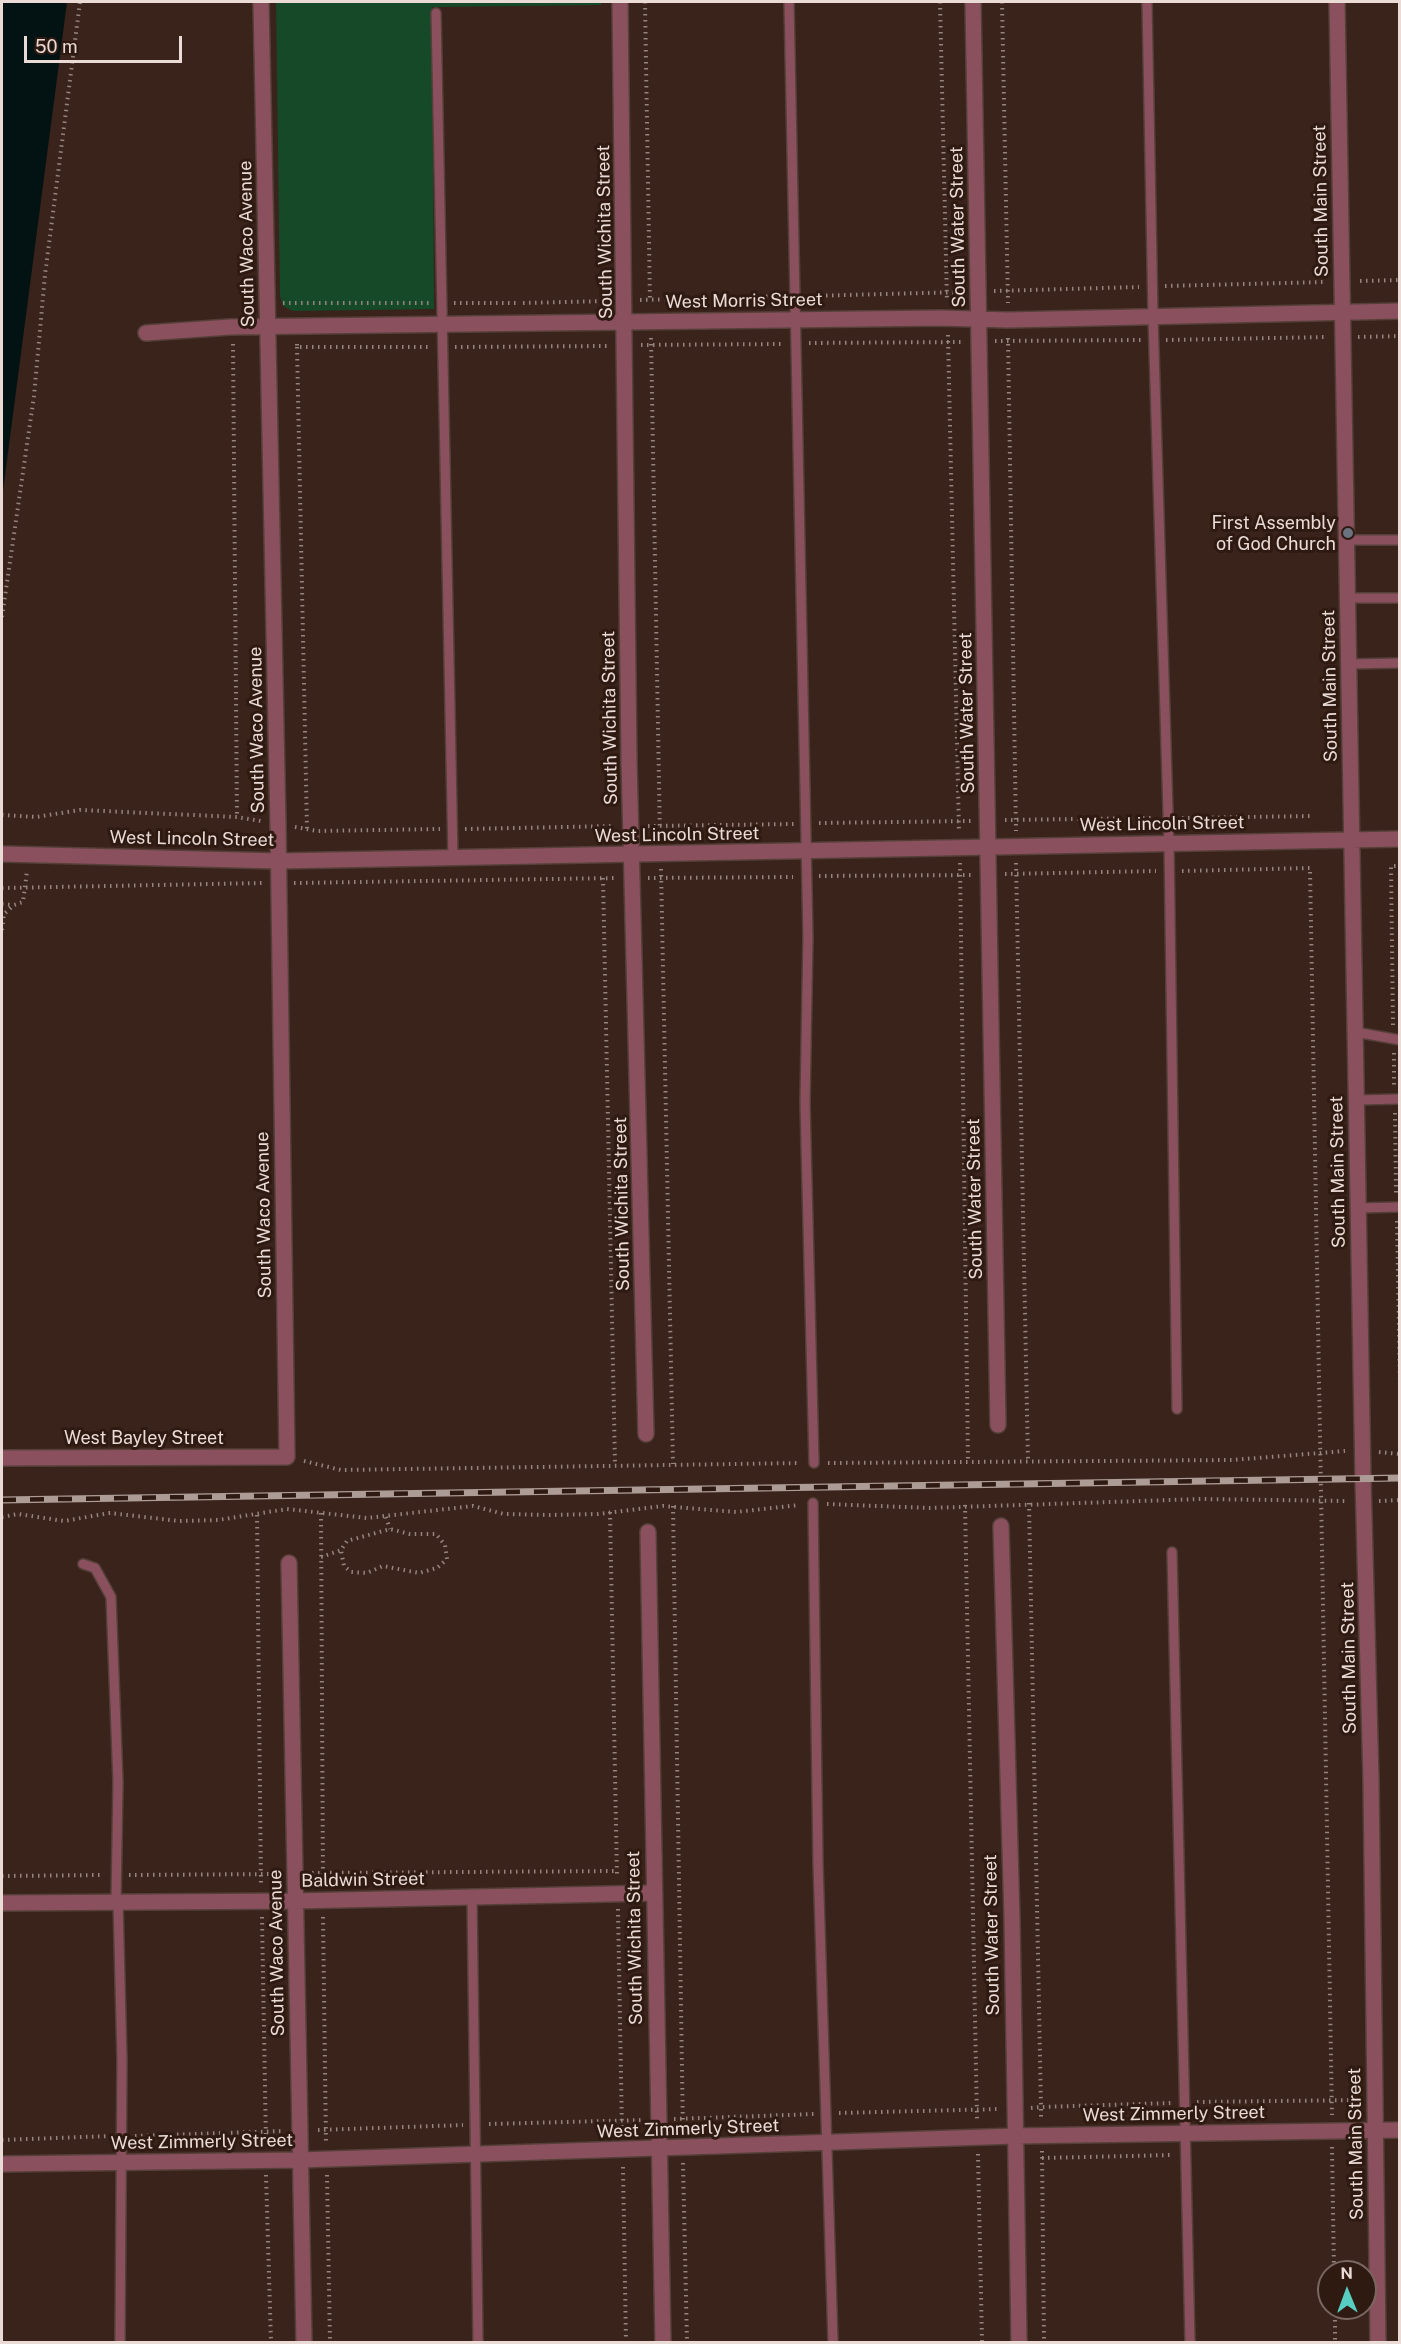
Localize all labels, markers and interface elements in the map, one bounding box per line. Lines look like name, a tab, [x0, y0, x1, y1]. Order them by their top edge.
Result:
scale bar	[27, 24, 184, 62]
text: 50 m	[35, 36, 78, 57]
street label: South Main Street	[1309, 125, 1333, 277]
street label: South Wichita Street	[593, 145, 617, 319]
street label: South Water Street	[946, 146, 970, 308]
street label: South Waco Avenue	[235, 160, 259, 328]
street label: West Morris Street	[665, 289, 823, 313]
place label: First Assembly of God Church	[1212, 512, 1336, 554]
marker: First Assembly of God Church	[1341, 526, 1355, 540]
street label: South Main Street	[1318, 610, 1342, 762]
street label: South Wichita Street	[598, 631, 622, 805]
street label: South Water Street	[955, 632, 979, 794]
street label: South Waco Avenue	[245, 646, 269, 814]
street label: West Lincoln Street	[1079, 812, 1245, 836]
street label: West Lincoln Street	[594, 823, 760, 847]
street label: West Lincoln Street	[109, 827, 275, 851]
street label: South Main Street	[1326, 1096, 1350, 1248]
street label: South Wichita Street	[610, 1117, 634, 1291]
street label: South Water Street	[963, 1118, 987, 1280]
street label: South Waco Avenue	[252, 1131, 276, 1299]
street label: West Bayley Street	[64, 1427, 224, 1449]
street label: South Main Street	[1337, 1582, 1361, 1734]
street label: South Wichita Street	[623, 1851, 647, 2025]
street label: South Water Street	[980, 1854, 1004, 2016]
street label: Baldwin Street	[301, 1868, 425, 1892]
street label: South Waco Avenue	[265, 1869, 289, 2037]
street label: South Main Street	[1344, 2068, 1368, 2220]
street label: West Zimmerly Street	[1083, 2102, 1265, 2126]
street label: West Zimmerly Street	[596, 2115, 780, 2143]
street label: West Zimmerly Street	[111, 2130, 293, 2154]
north arrow	[1317, 2260, 1377, 2320]
text: N	[1340, 2264, 1353, 2283]

